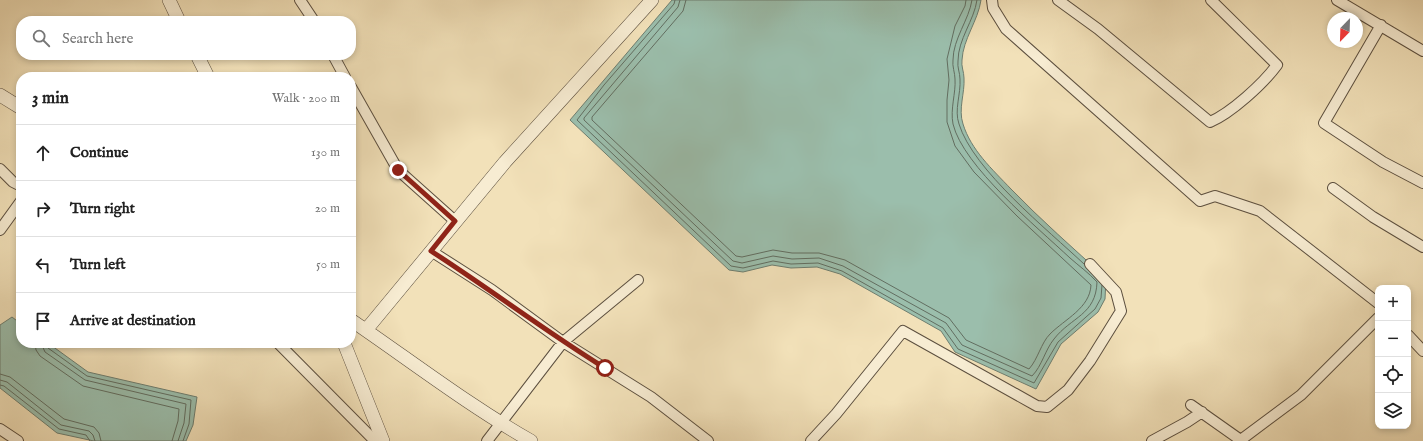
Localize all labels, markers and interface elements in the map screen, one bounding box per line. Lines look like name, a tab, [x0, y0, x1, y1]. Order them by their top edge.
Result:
north arrow	[1327, 12, 1363, 48]
search box	[16, 16, 356, 60]
icon: search	[30, 27, 52, 49]
text: Search here	[62, 29, 133, 48]
text: 3 min	[32, 88, 69, 109]
text: Walk · 200 m	[272, 90, 340, 107]
icon: ahead	[32, 142, 54, 164]
text: Continue	[70, 143, 128, 162]
text: 130 m	[311, 144, 340, 161]
route end	[389, 161, 407, 179]
icon: right	[32, 198, 54, 220]
text: Turn right	[70, 199, 135, 218]
text: 20 m	[315, 200, 340, 217]
icon: left	[32, 254, 54, 276]
text: Turn left	[70, 255, 126, 274]
text: 50 m	[316, 256, 340, 273]
map controls	[1375, 285, 1411, 429]
button: +	[1375, 285, 1411, 321]
icon: arrive	[32, 310, 54, 332]
text: Arrive at destination	[70, 311, 196, 330]
button: −	[1375, 321, 1411, 357]
button: locate	[1375, 357, 1411, 393]
route start	[596, 359, 614, 377]
button: layers	[1375, 393, 1411, 429]

